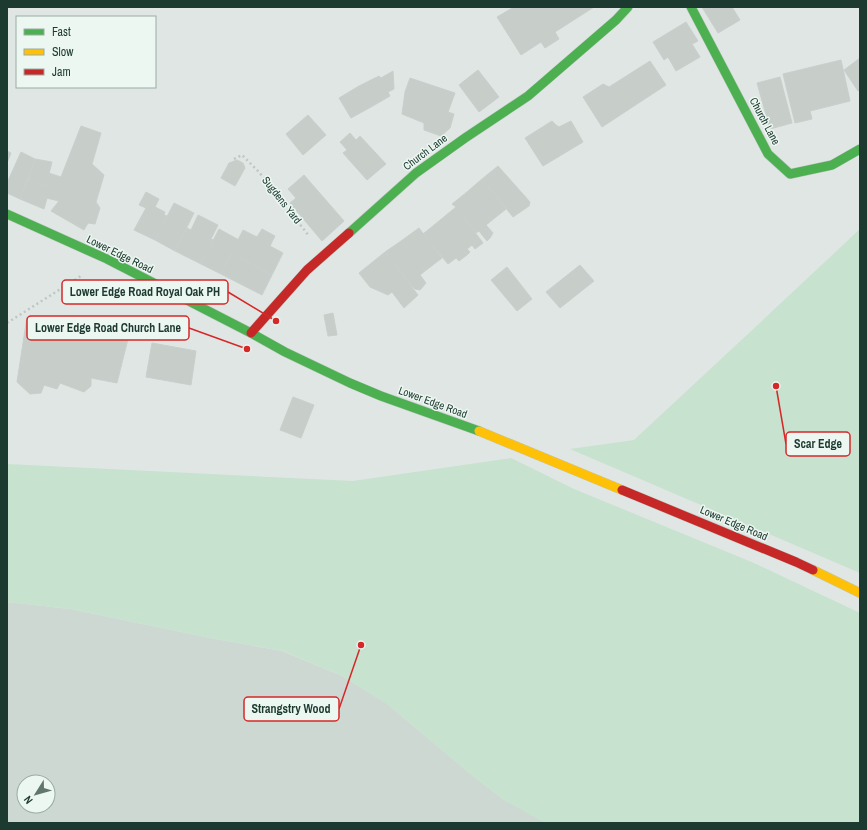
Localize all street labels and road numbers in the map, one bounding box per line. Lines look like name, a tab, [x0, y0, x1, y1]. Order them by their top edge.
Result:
street label: Church Lane	[747, 95, 783, 147]
street label: Church Lane	[400, 131, 450, 173]
street label: Sugdens Yard	[259, 173, 305, 227]
street label: Lower Edge Road	[84, 232, 156, 276]
street label: Lower Edge Road	[397, 383, 469, 421]
street label: Lower Edge Road	[698, 502, 770, 544]

